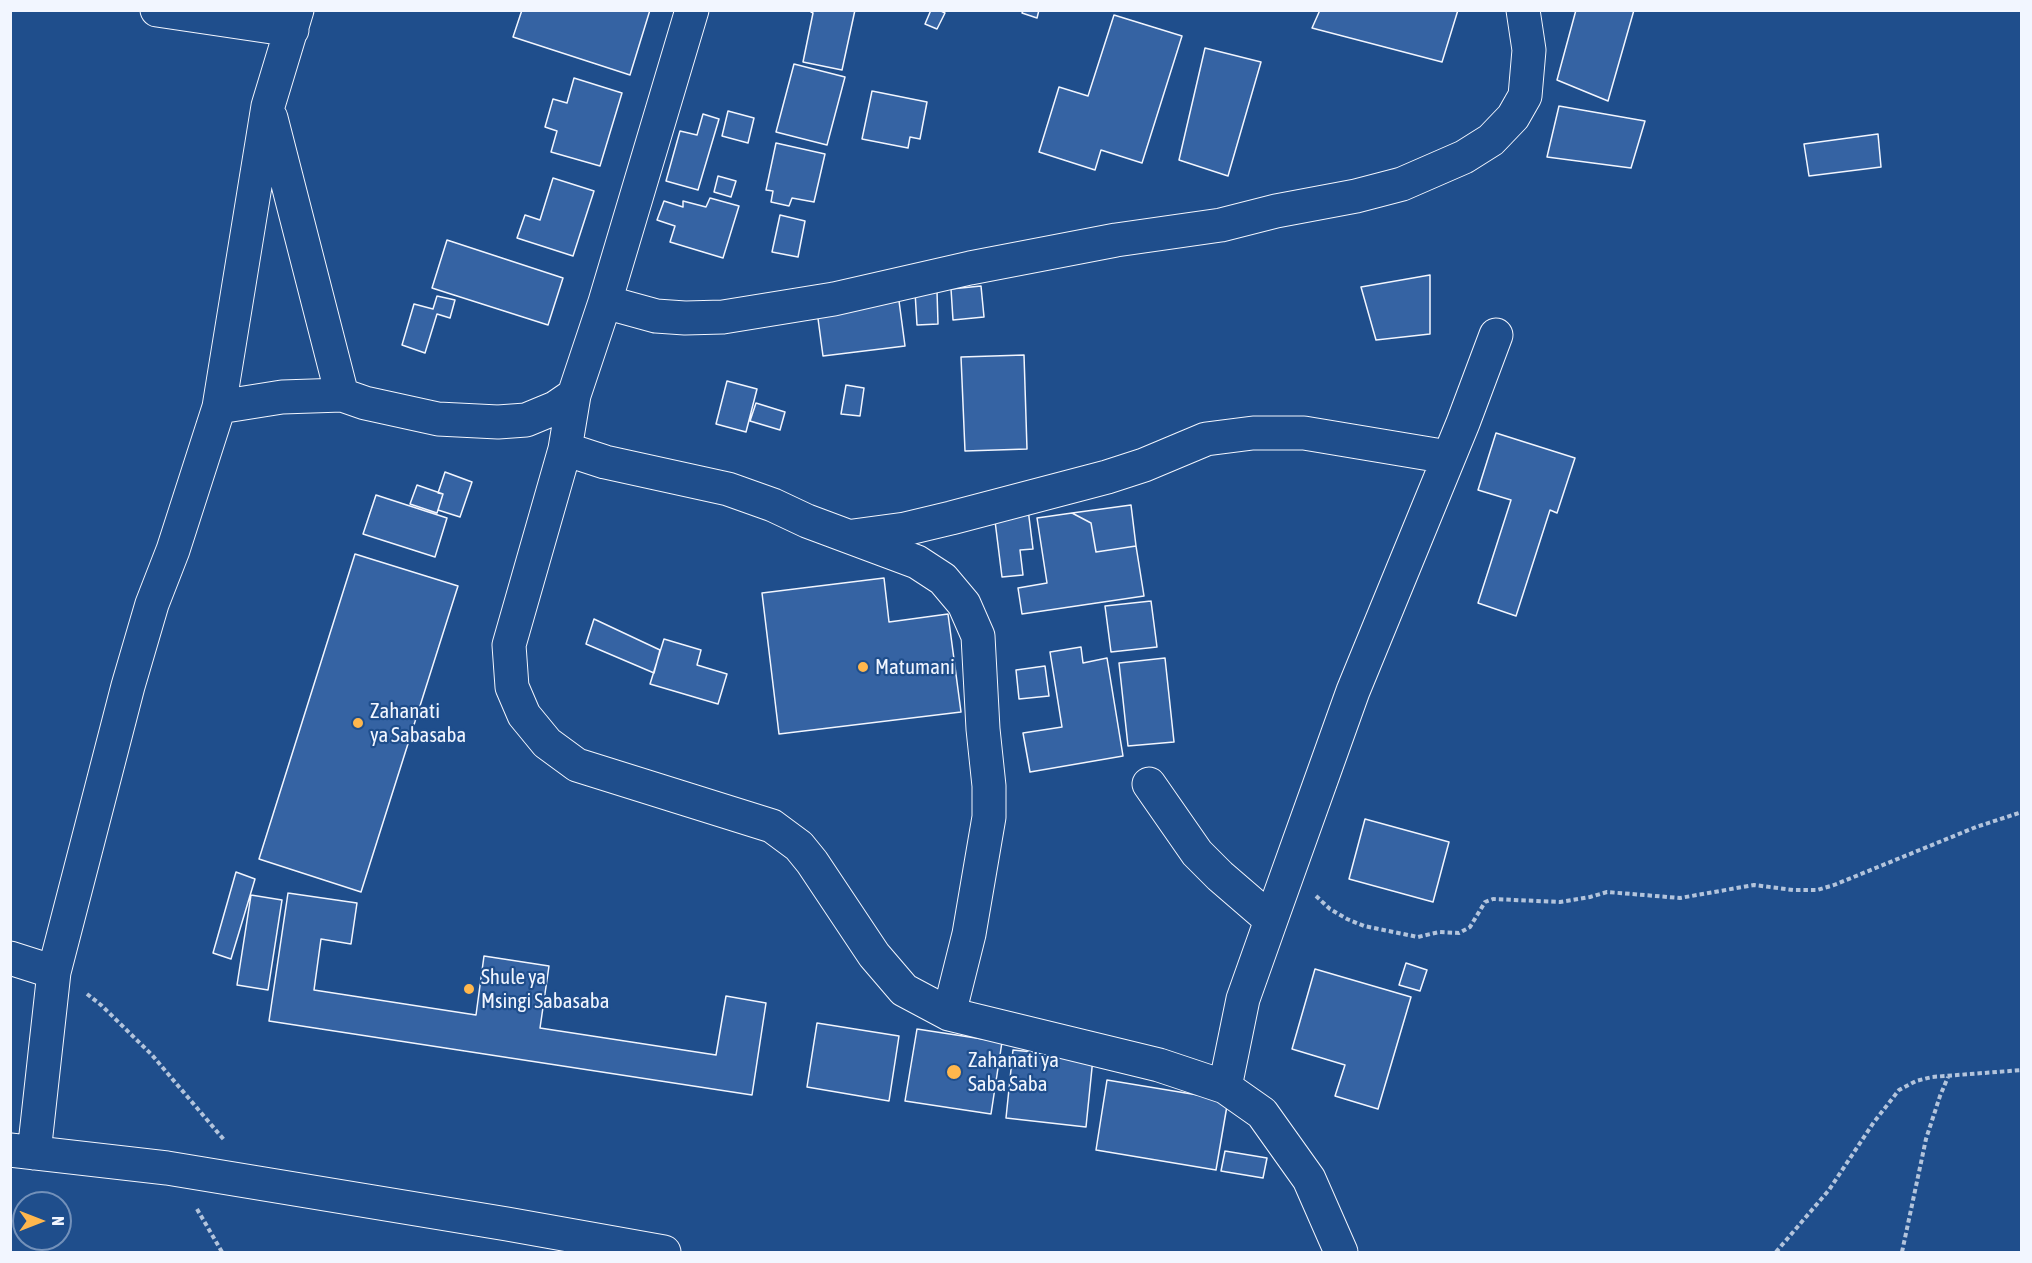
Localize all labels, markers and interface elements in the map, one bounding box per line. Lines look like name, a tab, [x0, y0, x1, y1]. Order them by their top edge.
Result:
place label: Matumani	[875, 654, 955, 680]
marker: Matumani	[856, 660, 870, 674]
place label: Zahanati ya Sabasaba	[370, 698, 466, 748]
marker: Zahanati ya Sabasaba	[351, 716, 365, 730]
place label: Shule ya Msingi Sabasaba	[481, 964, 609, 1014]
marker: Shule ya Msingi Sabasaba	[462, 982, 476, 996]
place label: Zahanati ya Saba Saba	[968, 1047, 1059, 1097]
marker: Zahanati ya Saba Saba	[945, 1063, 963, 1081]
north arrow	[12, 1191, 72, 1251]
text: N	[49, 1216, 67, 1226]

